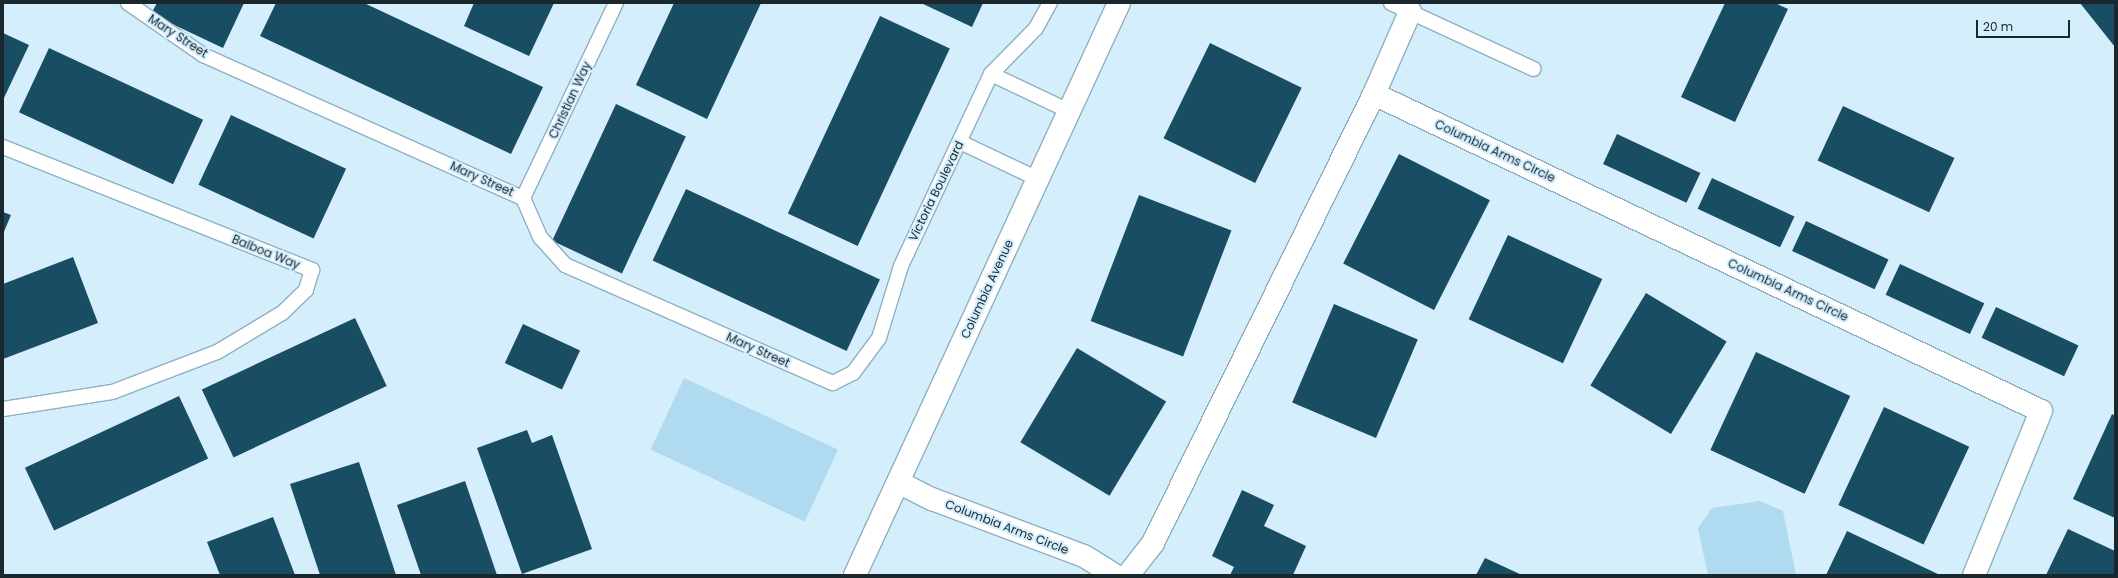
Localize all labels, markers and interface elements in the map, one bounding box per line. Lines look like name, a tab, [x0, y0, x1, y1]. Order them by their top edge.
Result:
street label: Mary Street	[146, 11, 210, 61]
scale bar	[1978, 12, 2072, 38]
text: 20 m	[1983, 18, 2013, 35]
street label: Christian Way	[546, 59, 594, 141]
street label: Columbia Arms Circle	[1433, 117, 1557, 185]
street label: Victoria Boulevard	[905, 139, 967, 243]
street label: Mary Street	[448, 159, 516, 199]
street label: Balboa Way	[230, 232, 302, 272]
street label: Columbia Avenue	[958, 237, 1016, 341]
street label: Columbia Arms Circle	[1726, 256, 1850, 324]
street label: Mary Street	[724, 330, 792, 370]
street label: Columbia Arms Circle	[943, 497, 1071, 557]

